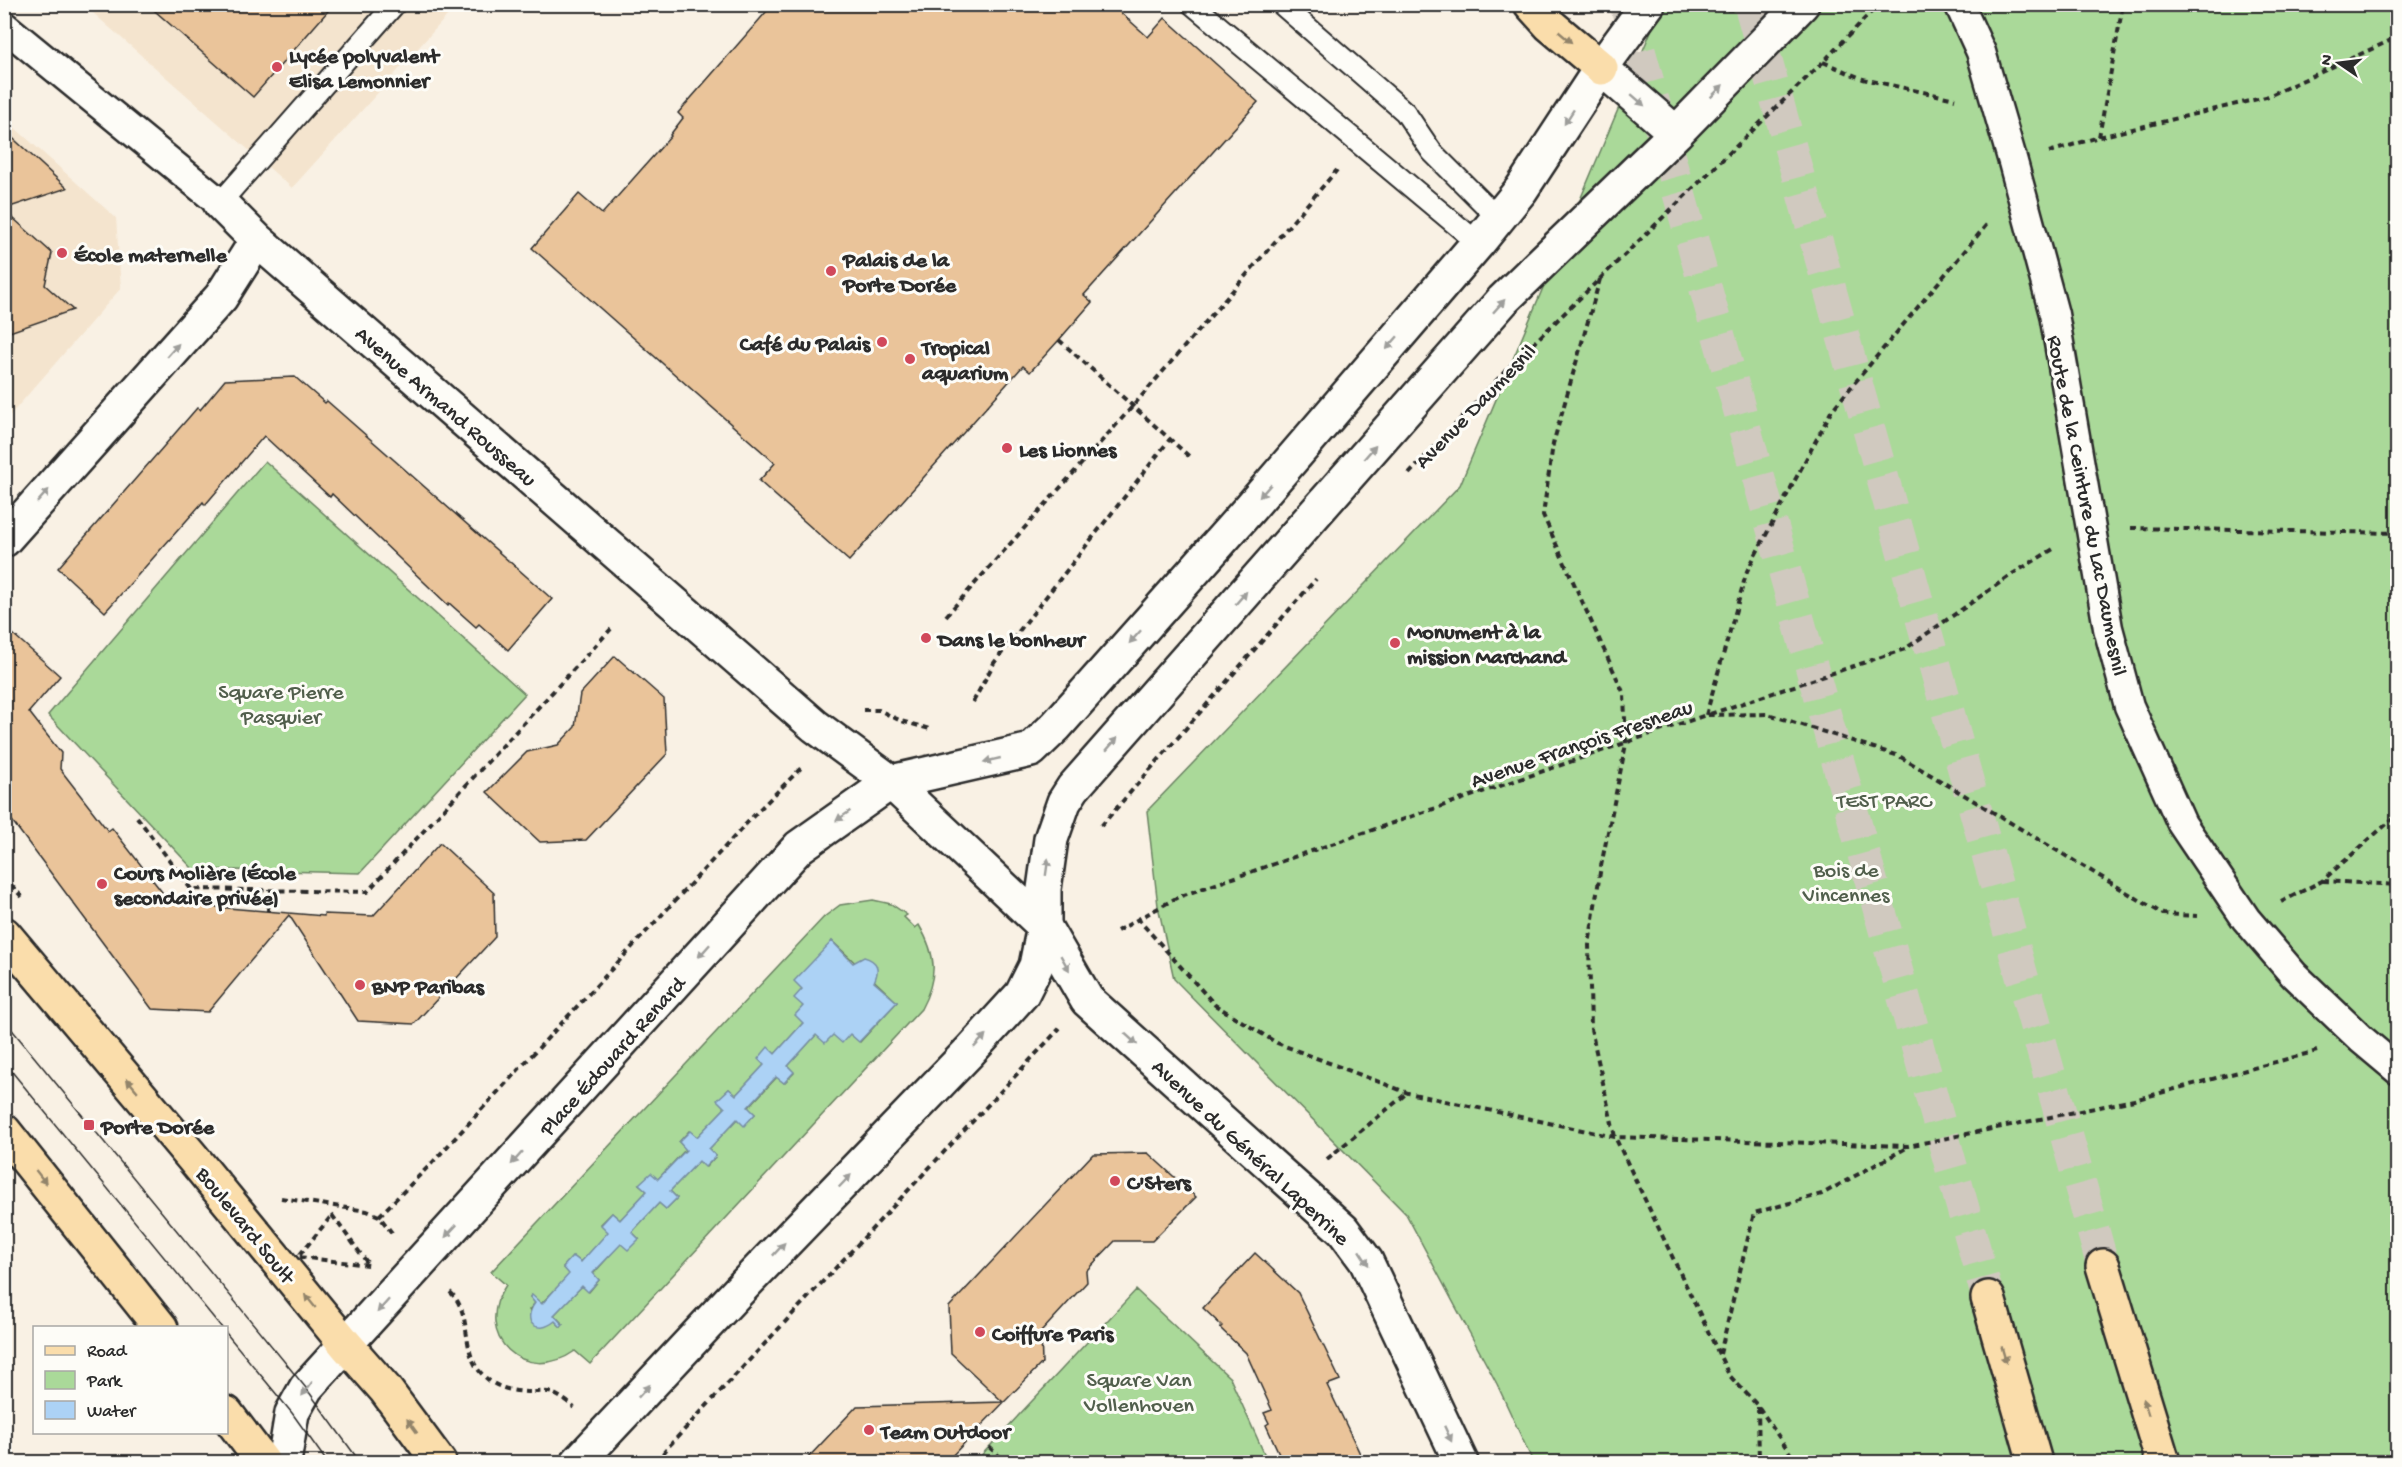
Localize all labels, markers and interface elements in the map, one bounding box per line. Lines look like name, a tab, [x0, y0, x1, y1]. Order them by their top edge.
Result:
one-way arrow	[1557, 31, 1573, 44]
north arrow	[2309, 33, 2369, 93]
place label: Lycée polyvalent Elisa Lemonnier	[289, 45, 441, 96]
text: N	[2317, 52, 2338, 68]
marker: Lycée polyvalent Elisa Lemonnier	[270, 60, 284, 74]
one-way arrow	[1709, 84, 1724, 98]
one-way arrow	[1630, 93, 1645, 106]
one-way arrow	[1563, 108, 1575, 124]
place label: École maternelle	[74, 244, 227, 270]
marker: École maternelle	[55, 246, 69, 260]
place label: Palais de la Porte Dorée	[842, 249, 957, 300]
marker: Palais de la Porte Dorée	[824, 264, 838, 278]
one-way arrow	[1492, 298, 1506, 313]
street label: Avenue Armand Rousseau	[348, 322, 540, 494]
place label: Café du Palais	[739, 333, 872, 359]
street label: Route de la Ceinture du Lac Daumesnil	[2039, 333, 2131, 678]
marker: Café du Palais	[875, 335, 889, 349]
one-way arrow	[1386, 335, 1399, 350]
place label: Tropical aquarium	[920, 337, 1009, 388]
street label: Avenue Daumesnil	[1411, 340, 1543, 476]
one-way arrow	[166, 343, 180, 358]
marker: Tropical aquarium	[903, 352, 917, 366]
place label: Les Lionnes	[1019, 439, 1118, 465]
marker: Les Lionnes	[1000, 441, 1014, 455]
one-way arrow	[1363, 445, 1376, 460]
one-way arrow	[1259, 483, 1272, 498]
one-way arrow	[36, 489, 49, 504]
one-way arrow	[1234, 591, 1247, 606]
place label: Monument à la mission Marchand	[1407, 621, 1568, 672]
place label: Dans le bonheur	[936, 629, 1087, 655]
one-way arrow	[1128, 629, 1142, 644]
marker: Dans le bonheur	[919, 631, 933, 645]
marker: Monument à la mission Marchand	[1388, 636, 1402, 650]
park label: Square Pierre Pasquier	[218, 681, 344, 732]
street label: Avenue François Fresneau	[1468, 696, 1697, 796]
one-way arrow	[1105, 737, 1119, 752]
one-way arrow	[982, 755, 1001, 765]
park label: TEST PARC	[1835, 790, 1933, 816]
one-way arrow	[836, 810, 852, 822]
one-way arrow	[1042, 858, 1052, 877]
park label: Bois de Vincennes	[1802, 859, 1890, 910]
place label: Cours Molière (École secondaire privée)	[113, 862, 296, 913]
marker: Cours Molière (École secondaire privée)	[95, 877, 109, 891]
one-way arrow	[697, 944, 711, 959]
one-way arrow	[1060, 955, 1071, 971]
street label: Place Édouard Renard	[535, 971, 694, 1144]
place label: BNP Paribas	[371, 976, 486, 1002]
marker: BNP Paribas	[353, 978, 367, 992]
one-way arrow	[1123, 1032, 1137, 1046]
one-way arrow	[973, 1034, 987, 1048]
street label: Avenue du Général Laperrine	[1145, 1055, 1354, 1253]
one-way arrow	[126, 1078, 139, 1093]
place label: Porte Dorée	[100, 1116, 215, 1142]
marker: Porte Dorée	[82, 1118, 96, 1132]
one-way arrow	[511, 1150, 524, 1165]
street label: Boulevard Soult	[188, 1162, 300, 1292]
one-way arrow	[34, 1169, 47, 1185]
place label: C'Sters	[1126, 1172, 1193, 1198]
one-way arrow	[837, 1174, 851, 1188]
marker: C'Sters	[1108, 1174, 1122, 1188]
one-way arrow	[444, 1223, 458, 1237]
one-way arrow	[771, 1243, 785, 1257]
one-way arrow	[1358, 1250, 1369, 1267]
one-way arrow	[303, 1293, 316, 1309]
one-way arrow	[376, 1298, 390, 1313]
place label: Coiffure Paris	[991, 1323, 1115, 1349]
marker: Coiffure Paris	[973, 1325, 987, 1339]
legend	[33, 1326, 228, 1434]
text: Road	[87, 1342, 128, 1363]
one-way arrow	[2000, 1346, 2010, 1364]
park label: Square Van Vollenhoven	[1083, 1369, 1194, 1420]
text: Park	[86, 1372, 123, 1393]
one-way arrow	[302, 1381, 314, 1396]
one-way arrow	[637, 1383, 651, 1398]
one-way arrow	[2141, 1398, 2150, 1416]
text: Water	[87, 1402, 137, 1423]
one-way arrow	[406, 1418, 418, 1434]
place label: Team Outdoor	[879, 1421, 1012, 1447]
marker: Team Outdoor	[862, 1423, 876, 1437]
one-way arrow	[1443, 1426, 1452, 1443]

